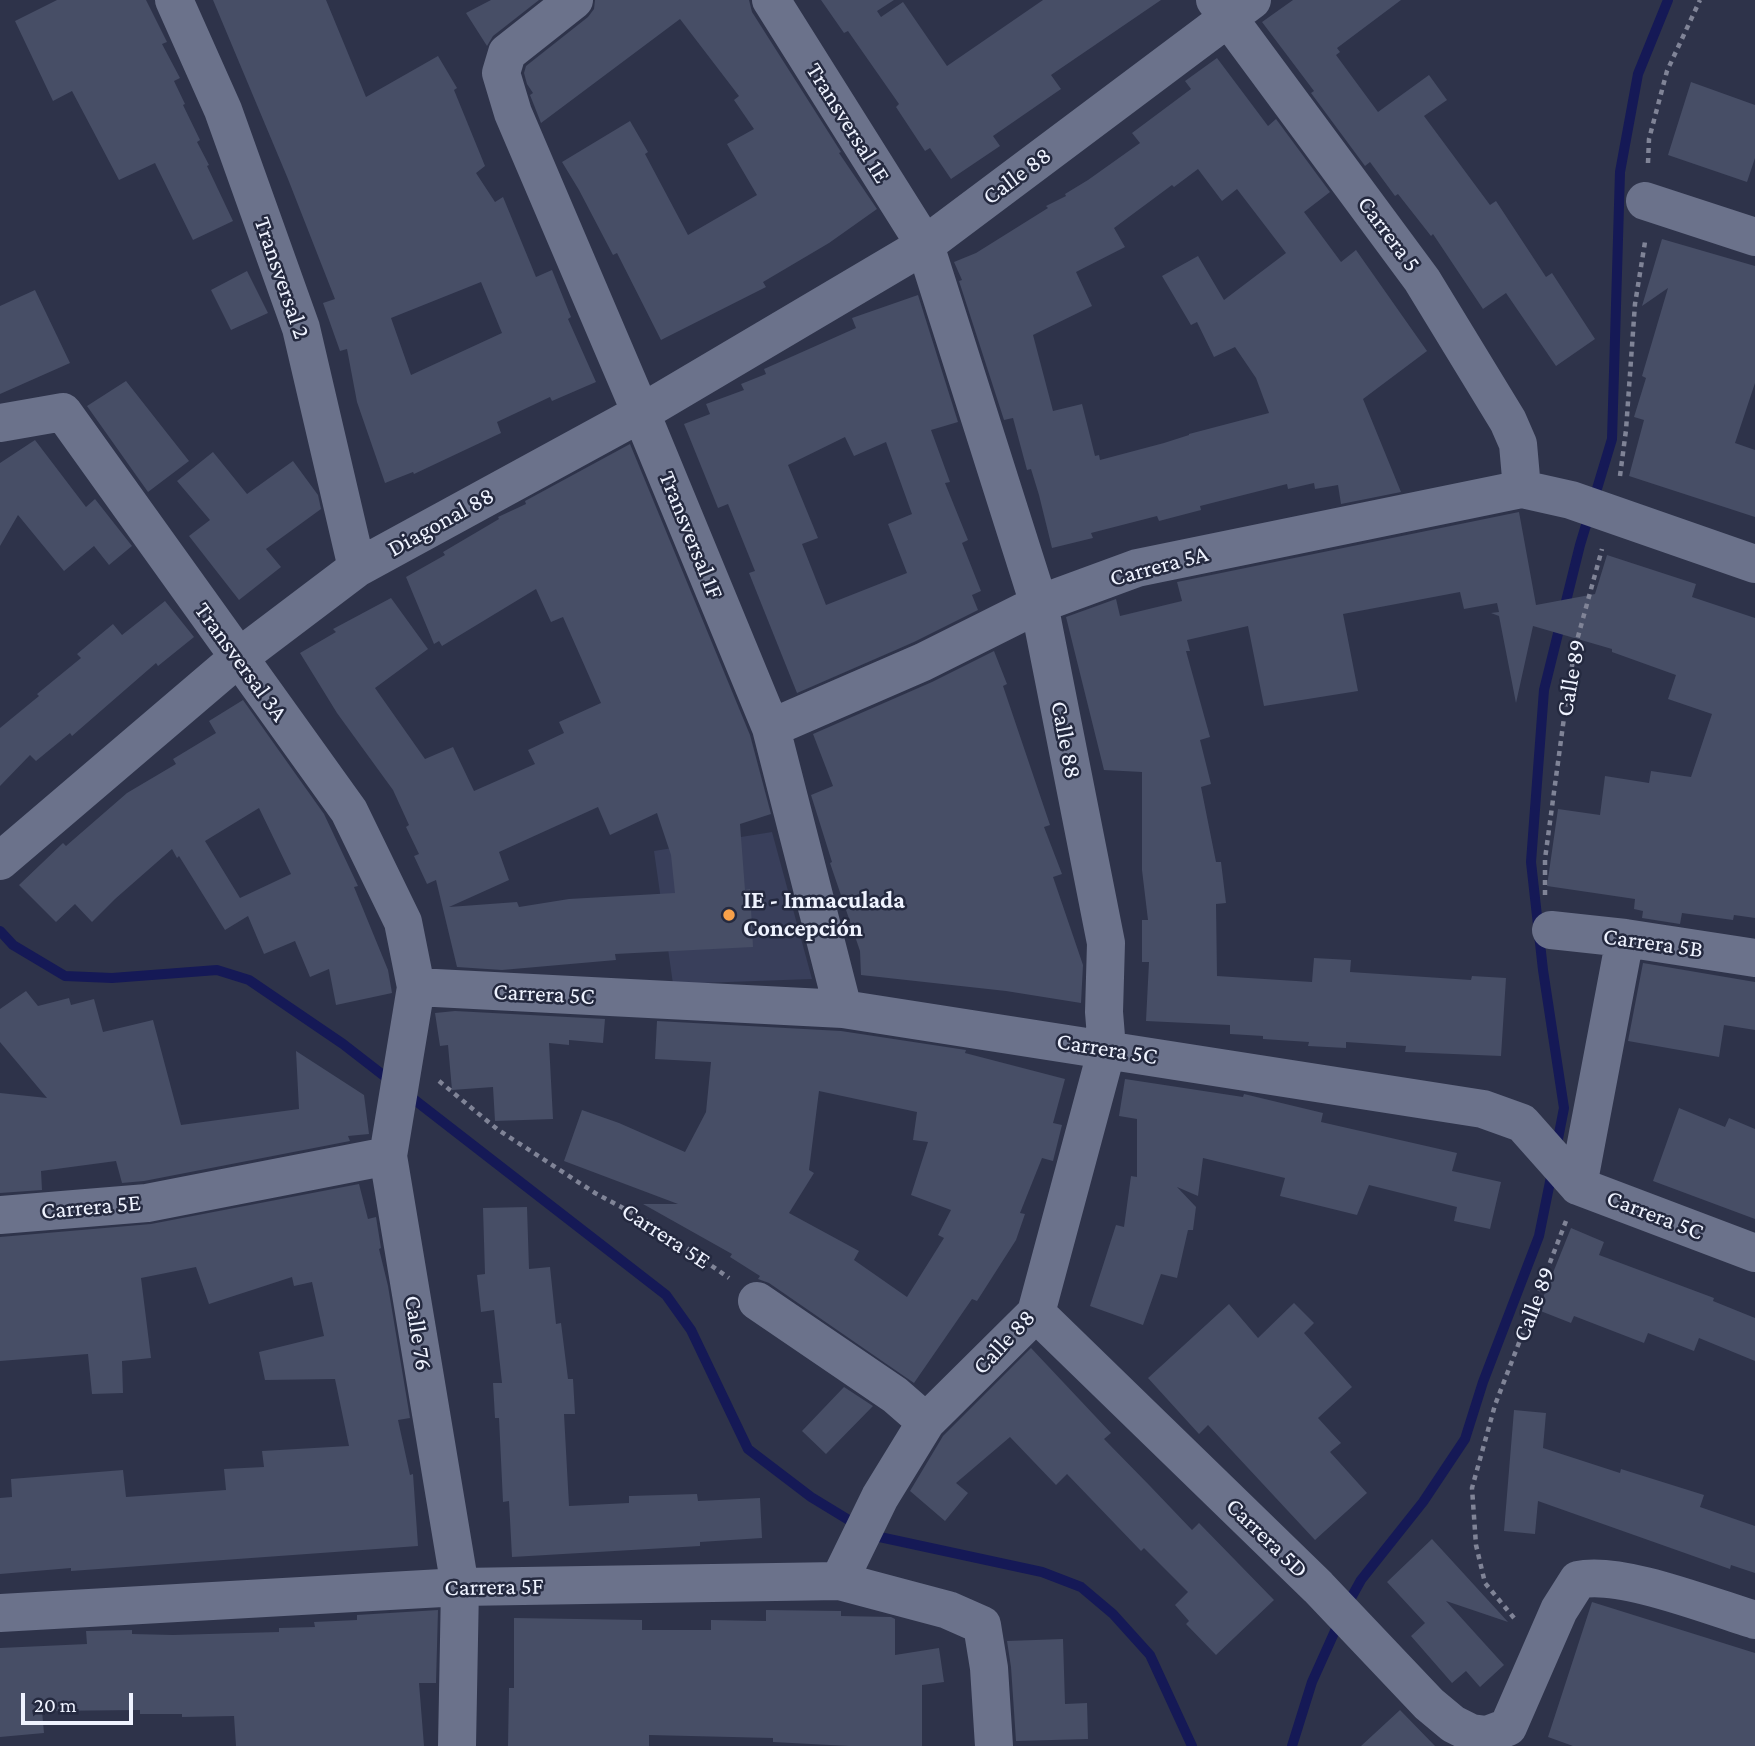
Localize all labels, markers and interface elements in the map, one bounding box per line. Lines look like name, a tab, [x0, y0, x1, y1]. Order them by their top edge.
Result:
street label: Transversal 1E	[800, 57, 896, 189]
street label: Calle 88	[977, 141, 1057, 211]
street label: Carrera 5	[1351, 190, 1427, 278]
street label: Transversal 2	[248, 213, 316, 343]
street label: Transversal 1F	[652, 467, 730, 603]
street label: Diagonal 88	[383, 481, 499, 563]
street label: Carrera 5A	[1107, 539, 1211, 593]
street label: Transversal 3A	[188, 597, 294, 727]
street label: Calle 89	[1550, 637, 1592, 719]
street label: Calle 88	[1044, 699, 1088, 781]
place label: IE - Inmaculada Concepción	[743, 887, 905, 943]
marker: IE - Inmaculada Concepción	[721, 907, 737, 923]
street label: Carrera 5B	[1601, 922, 1705, 964]
street label: Carrera 5C	[493, 977, 595, 1011]
street label: Carrera 5C	[1055, 1027, 1159, 1071]
street label: Carrera 5C	[1603, 1183, 1707, 1247]
street label: Carrera 5E	[40, 1188, 142, 1226]
street label: Carrera 5E	[616, 1197, 716, 1275]
street label: Calle 89	[1507, 1263, 1561, 1345]
street label: Calle 76	[398, 1293, 438, 1373]
street label: Calle 88	[967, 1303, 1041, 1381]
street label: Carrera 5D	[1220, 1492, 1314, 1584]
street label: Carrera 5F	[444, 1572, 544, 1602]
scale bar	[24, 1680, 136, 1724]
text: 20 m	[34, 1693, 77, 1717]

